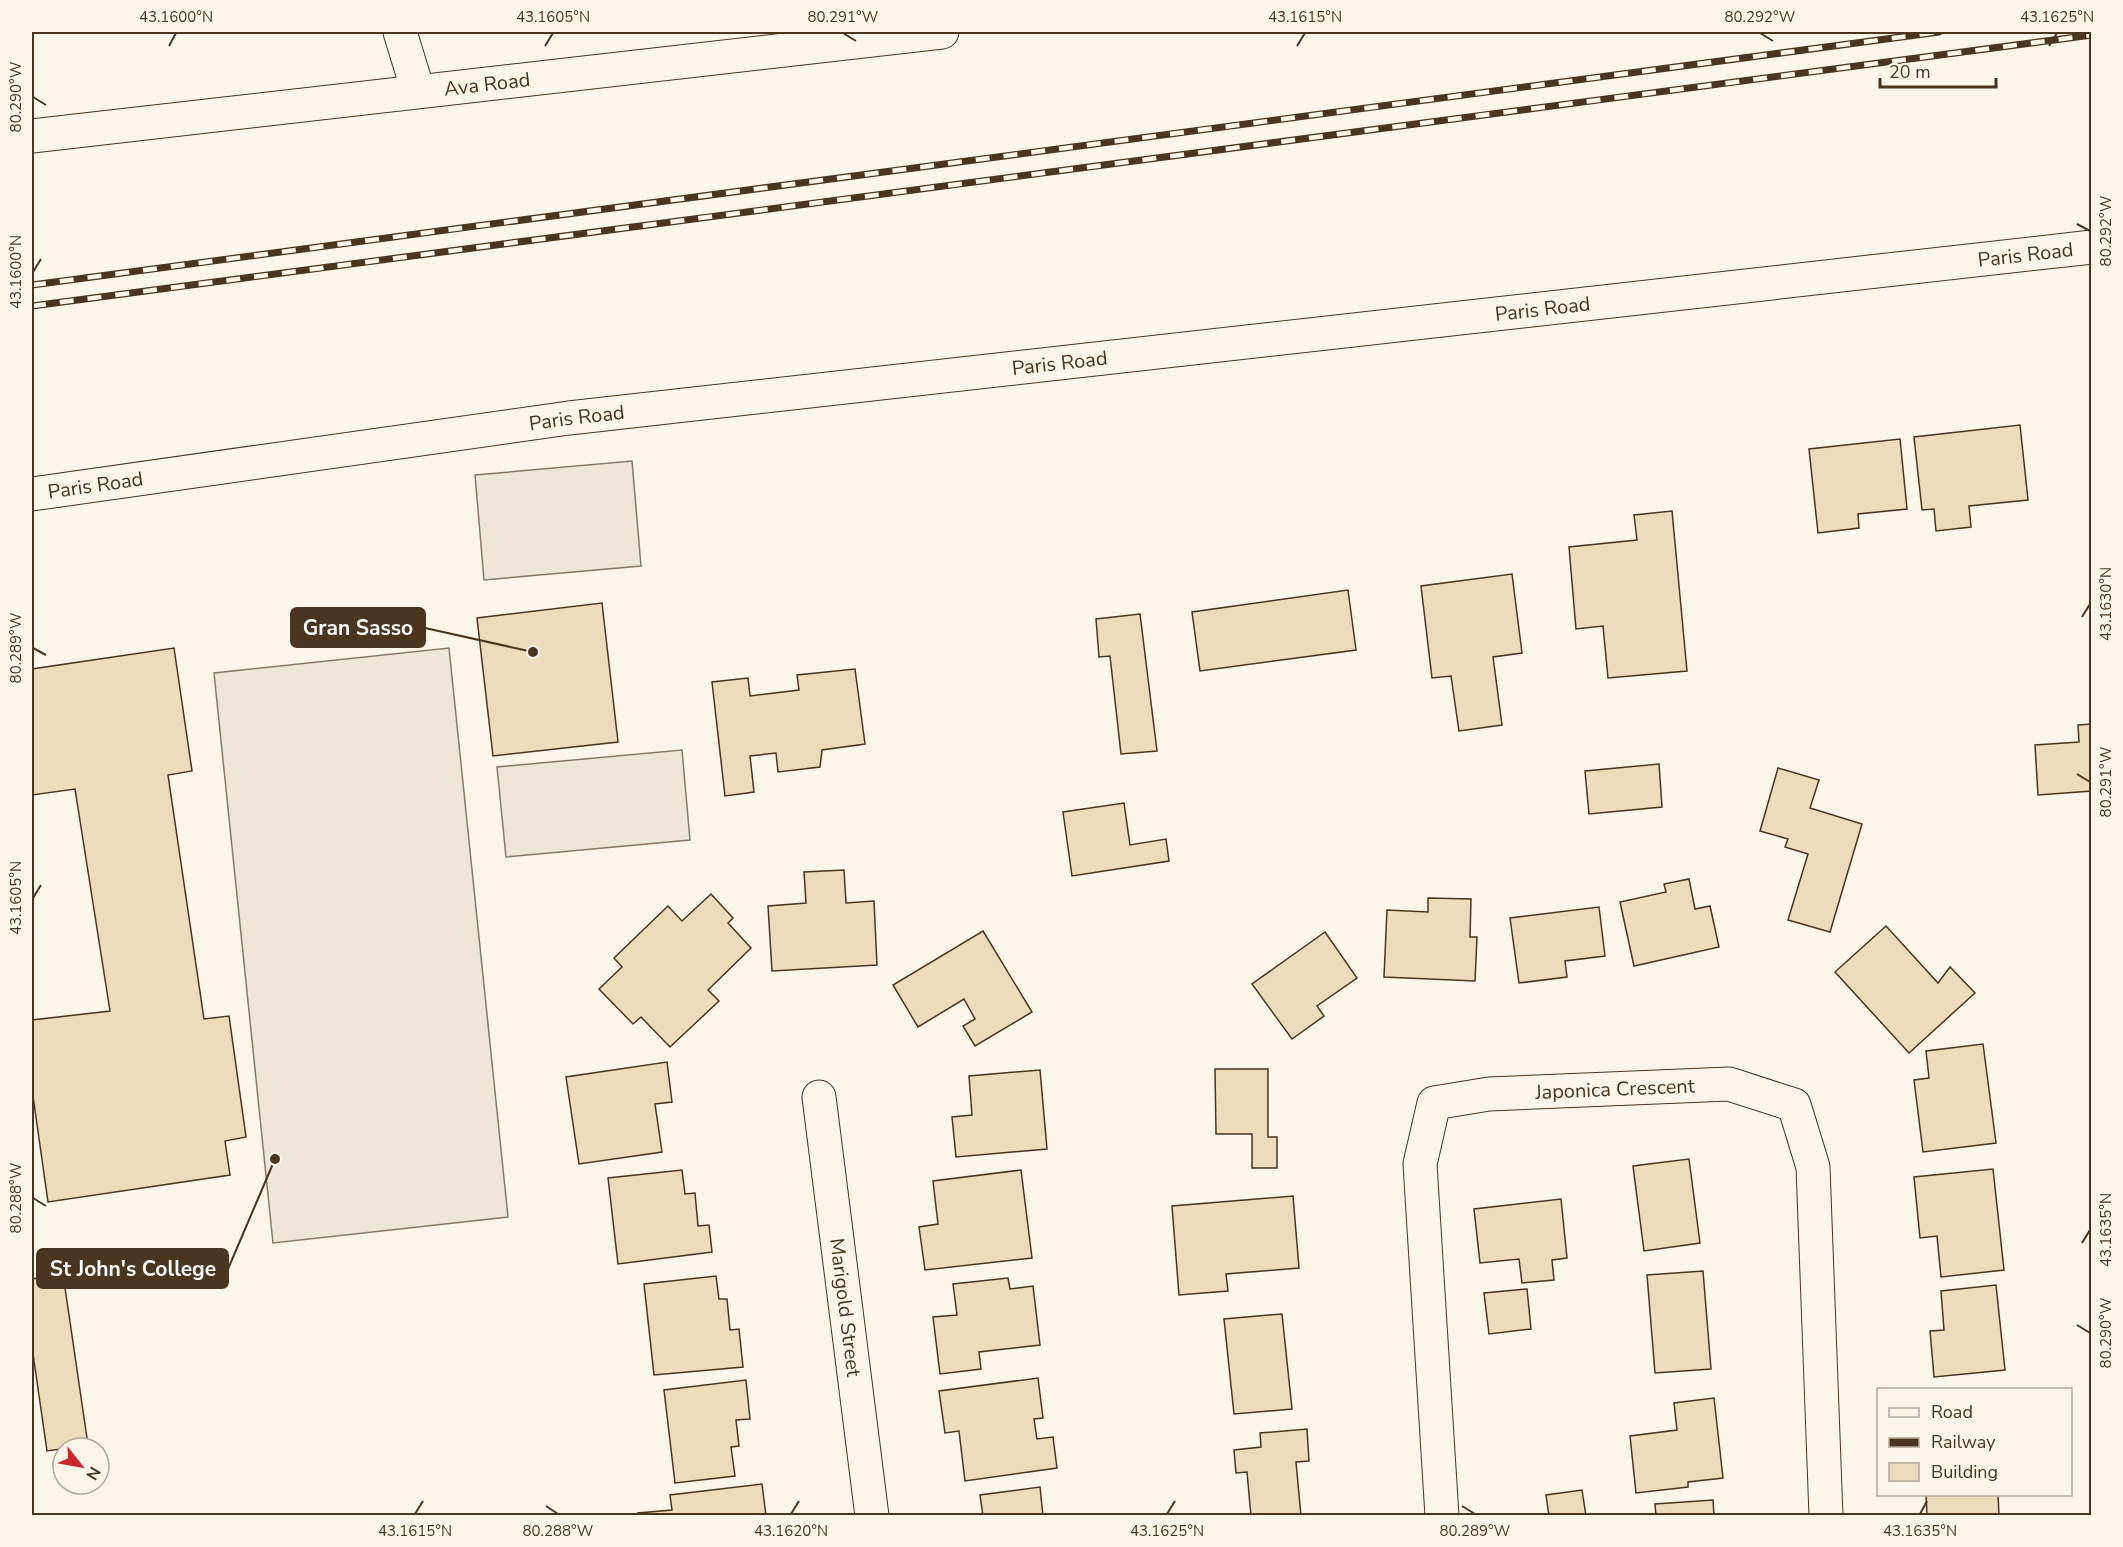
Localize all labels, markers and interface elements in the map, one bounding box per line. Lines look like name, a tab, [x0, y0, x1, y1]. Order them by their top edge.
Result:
text: 43.1600°N	[139, 7, 213, 27]
text: 43.1605°N	[516, 7, 590, 27]
text: 80.291°W	[808, 7, 879, 27]
text: 43.1615°N	[1268, 7, 1342, 27]
text: 80.292°W	[1725, 7, 1796, 27]
text: 43.1625°N	[2020, 7, 2094, 27]
scale bar	[1880, 51, 1996, 89]
text: 20 m	[1889, 60, 1931, 84]
text: 80.290°W	[6, 61, 26, 132]
street label: Ava Road	[443, 66, 532, 103]
text: 80.292°W	[2096, 195, 2116, 266]
text: 43.1600°N	[6, 235, 26, 309]
street label: Paris Road	[1976, 236, 2075, 274]
street label: Paris Road	[1493, 290, 1592, 328]
street label: Paris Road	[1010, 345, 1109, 382]
street label: Paris Road	[527, 399, 626, 438]
street label: Paris Road	[46, 465, 145, 506]
text: 43.1630°N	[2096, 567, 2116, 641]
callout: Gran Sasso	[291, 608, 425, 647]
text: 80.289°W	[6, 612, 26, 683]
text: Gran Sasso	[303, 614, 413, 642]
text: 80.291°W	[2096, 746, 2116, 817]
text: 43.1605°N	[6, 861, 26, 935]
street label: Japonica Crescent	[1534, 1072, 1696, 1106]
text: 80.288°W	[6, 1162, 26, 1233]
text: 43.1635°N	[2096, 1193, 2116, 1267]
street label: Marigold Street	[823, 1236, 867, 1379]
callout: St John's College	[37, 1249, 228, 1288]
text: St John's College	[50, 1255, 216, 1283]
text: 80.290°W	[2096, 1297, 2116, 1368]
legend	[1877, 1388, 2072, 1496]
text: Road	[1931, 1400, 1973, 1424]
text: Railway	[1931, 1430, 1996, 1454]
north arrow	[51, 1436, 111, 1496]
text: Building	[1931, 1460, 1998, 1484]
text: N	[80, 1462, 106, 1484]
text: 43.1615°N	[378, 1521, 452, 1541]
text: 80.288°W	[523, 1521, 594, 1541]
text: 43.1620°N	[754, 1521, 828, 1541]
text: 43.1625°N	[1130, 1521, 1204, 1541]
text: 80.289°W	[1440, 1521, 1511, 1541]
text: 43.1635°N	[1883, 1521, 1957, 1541]

